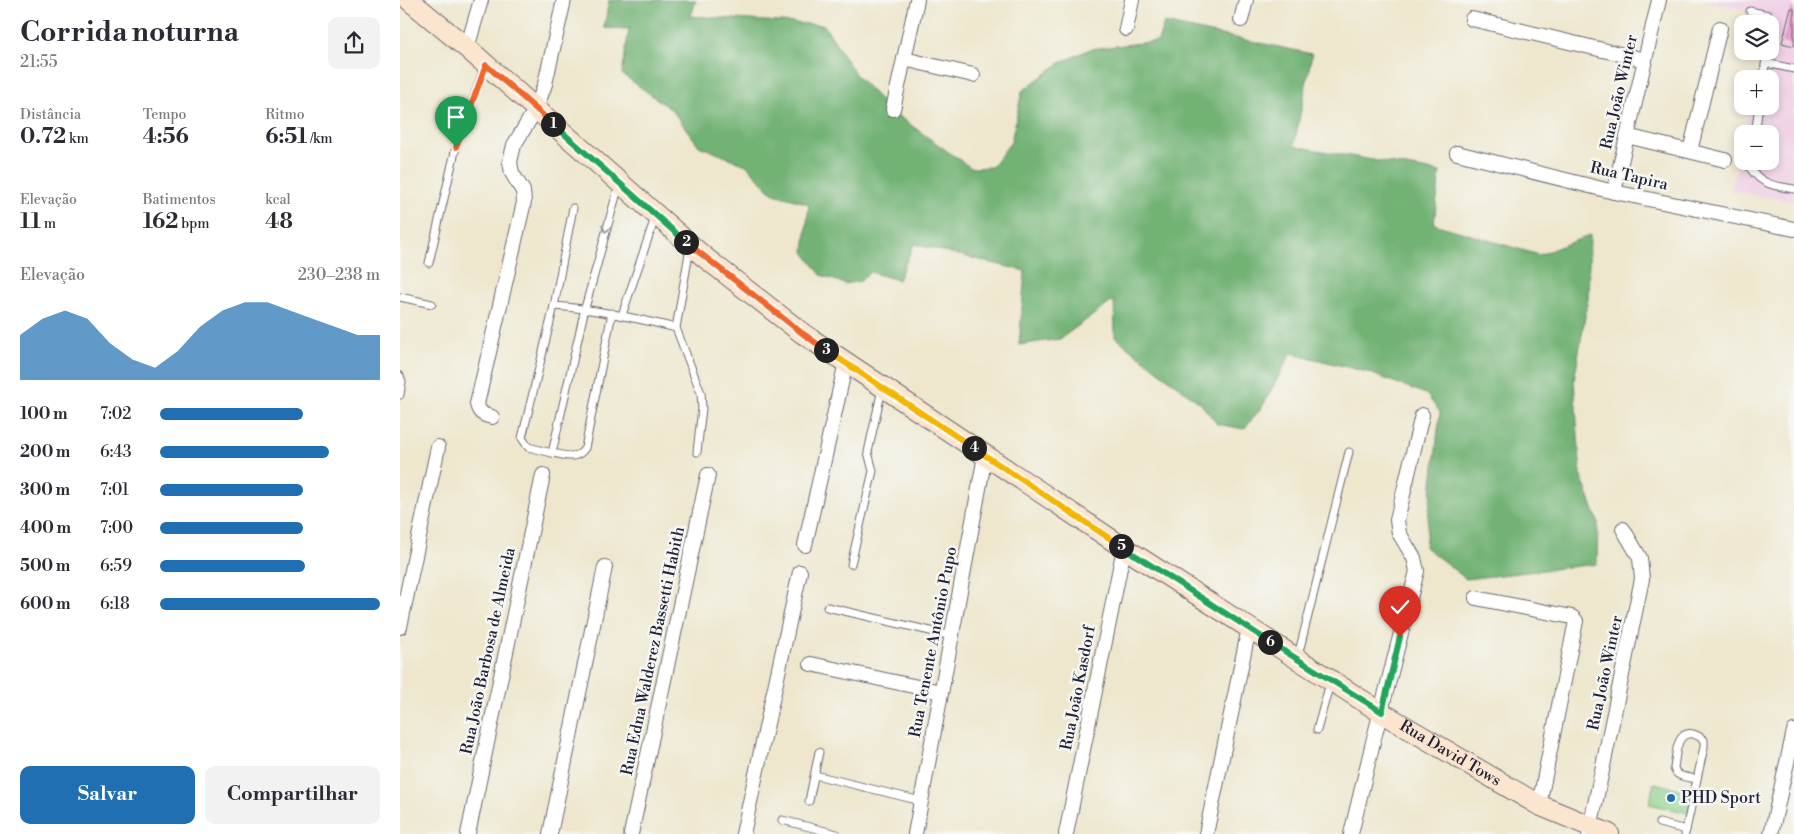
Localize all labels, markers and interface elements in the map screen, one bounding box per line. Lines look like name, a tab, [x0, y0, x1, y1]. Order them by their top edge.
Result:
text: Corrida noturna	[20, 15, 239, 50]
map controls	[1734, 15, 1779, 170]
button: layers	[1734, 15, 1779, 60]
button: share	[328, 17, 380, 69]
street label: Rua João Winter	[1596, 33, 1642, 151]
text: 21:55	[20, 52, 57, 72]
button: +	[1734, 70, 1779, 115]
pin	[435, 96, 477, 147]
icon: arrive	[442, 103, 470, 131]
text: Distância	[20, 106, 81, 124]
text: Tempo	[143, 106, 186, 124]
text: Ritmo	[265, 106, 305, 124]
pin: 1	[540, 112, 566, 136]
text: 1	[550, 115, 557, 133]
text: 0.72	[20, 124, 66, 150]
text: 4:56	[143, 124, 189, 150]
text: 6:51	[265, 124, 307, 150]
button: −	[1734, 125, 1779, 170]
text: km	[66, 130, 89, 148]
text: /km	[307, 130, 333, 148]
street label: Rua Tapira	[1588, 157, 1671, 195]
text: Elevação	[20, 191, 77, 209]
text: Batimentos	[143, 191, 216, 209]
text: kcal	[265, 191, 291, 209]
text: 11	[20, 209, 41, 235]
text: 162	[143, 209, 178, 235]
text: 48	[265, 209, 293, 235]
text: m	[41, 215, 56, 233]
text: bpm	[178, 215, 210, 233]
one-way arrow	[601, 225, 612, 234]
pin: 2	[674, 230, 698, 254]
text: 2	[682, 233, 691, 251]
text: Elevação	[20, 265, 85, 285]
text: 230–238 m	[298, 265, 380, 285]
pin: 3	[814, 338, 838, 362]
text: 3	[822, 341, 831, 359]
text: 100 m	[20, 404, 68, 424]
text: 7:02	[100, 404, 131, 424]
pin: 4	[962, 436, 986, 460]
text: 4	[970, 439, 979, 457]
text: 200 m	[20, 442, 70, 462]
text: 6:43	[100, 442, 132, 462]
text: 300 m	[20, 480, 70, 500]
text: 7:01	[100, 480, 129, 500]
text: 400 m	[20, 518, 71, 538]
text: 7:00	[100, 518, 133, 538]
street label: Rua Edna Walderez Bassetti Habith	[617, 524, 689, 777]
pin: 5	[1108, 534, 1134, 558]
text: 5	[1117, 537, 1126, 555]
street label: Rua João Barbosa de Almeida	[456, 545, 520, 756]
street label: Rua Tenente Antônio Pupo	[905, 545, 961, 739]
text: 500 m	[20, 556, 70, 576]
text: 6:59	[100, 556, 132, 576]
pin	[1379, 586, 1421, 637]
icon: check	[1386, 593, 1414, 621]
text: 600 m	[20, 594, 70, 614]
text: 6:18	[100, 594, 130, 614]
street label: Rua João Winter	[1583, 614, 1627, 732]
street label: Rua João Kasdorf	[1056, 623, 1100, 752]
pin: 6	[1258, 630, 1282, 654]
text: 6	[1266, 633, 1275, 651]
street label: Rua David Tows	[1396, 716, 1505, 791]
button: Salvar	[20, 766, 195, 824]
button: Compartilhar	[205, 766, 380, 824]
place label: PHD Sport	[1681, 788, 1761, 808]
marker: PHD Sport	[1665, 792, 1677, 804]

